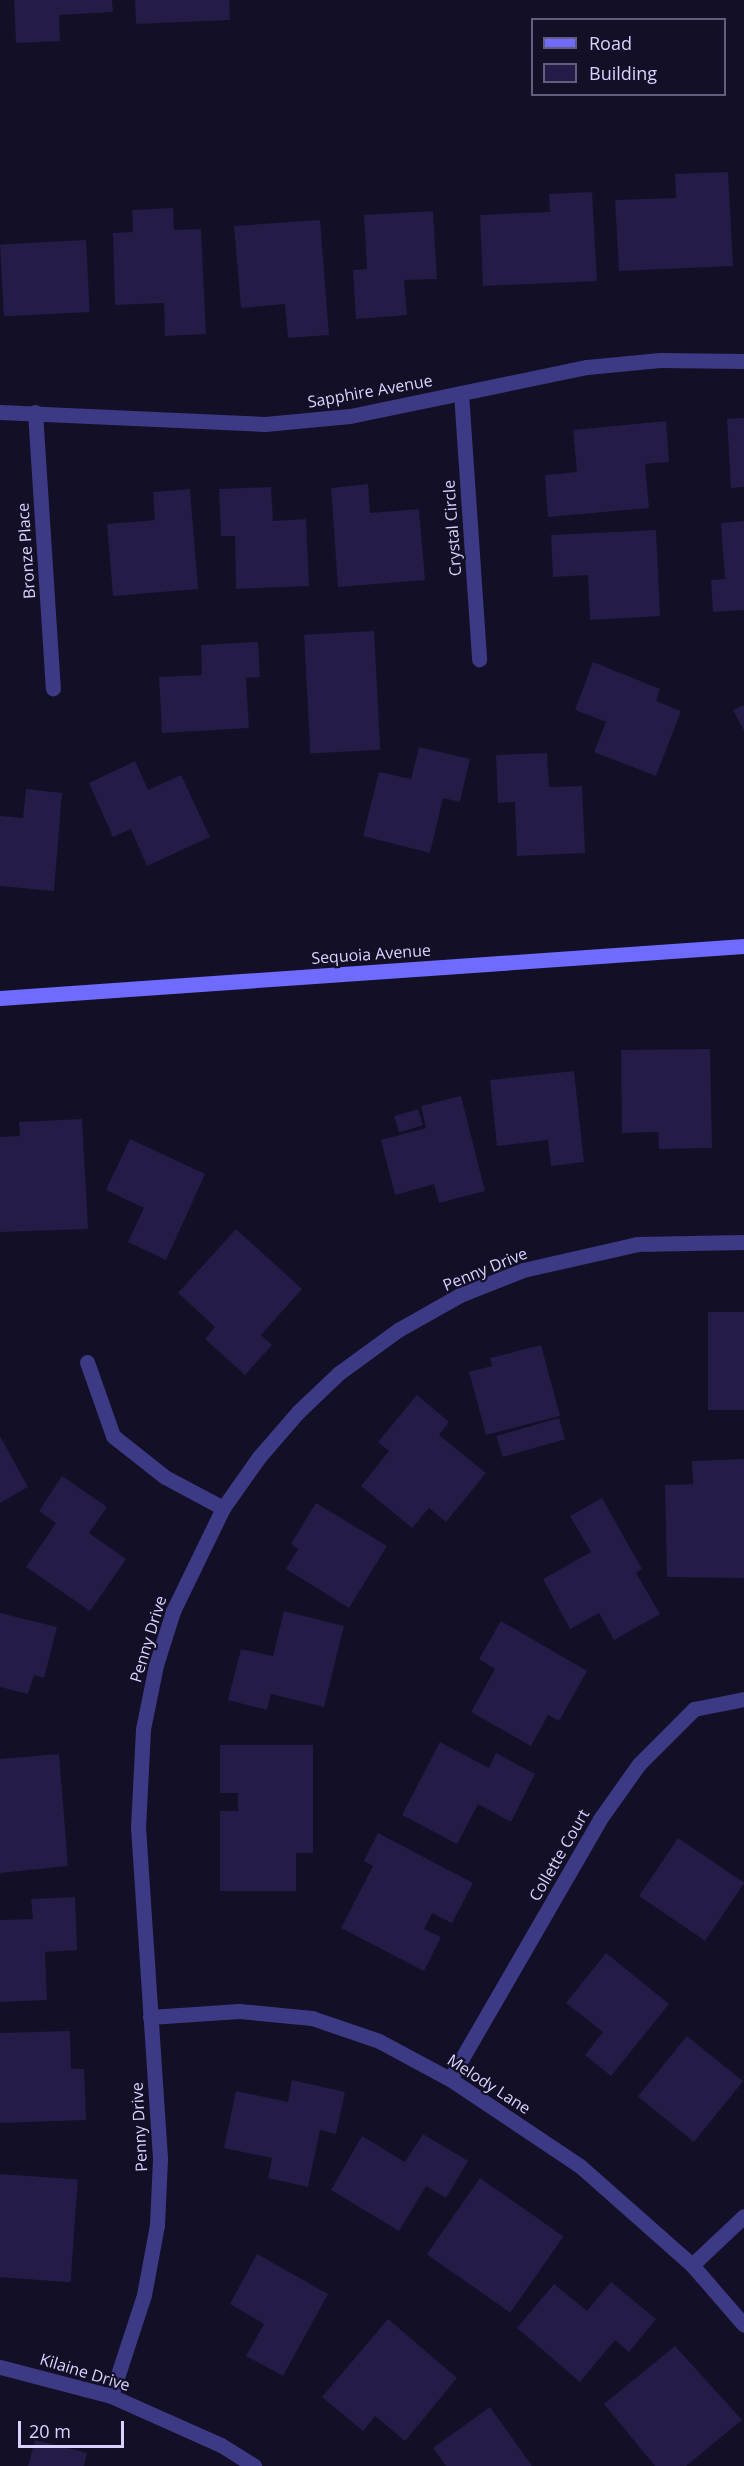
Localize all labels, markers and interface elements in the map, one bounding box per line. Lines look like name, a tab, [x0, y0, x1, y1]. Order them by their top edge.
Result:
legend	[531, 18, 726, 96]
text: Road	[589, 31, 632, 55]
text: Building	[589, 61, 657, 85]
street label: Sapphire Avenue	[306, 371, 434, 411]
street label: Crystal Circle	[439, 479, 465, 577]
street label: Bronze Place	[13, 502, 39, 600]
street label: Sequoia Avenue	[311, 940, 431, 968]
street label: Penny Drive	[440, 1243, 530, 1295]
street label: Penny Drive	[126, 1593, 170, 1685]
street label: Collette Court	[525, 1806, 593, 1904]
street label: Melody Lane	[444, 2050, 534, 2118]
street label: Penny Drive	[127, 2082, 151, 2172]
street label: Kilaine Drive	[38, 2349, 132, 2395]
scale bar	[21, 2409, 128, 2447]
text: 20 m	[29, 2419, 71, 2443]

